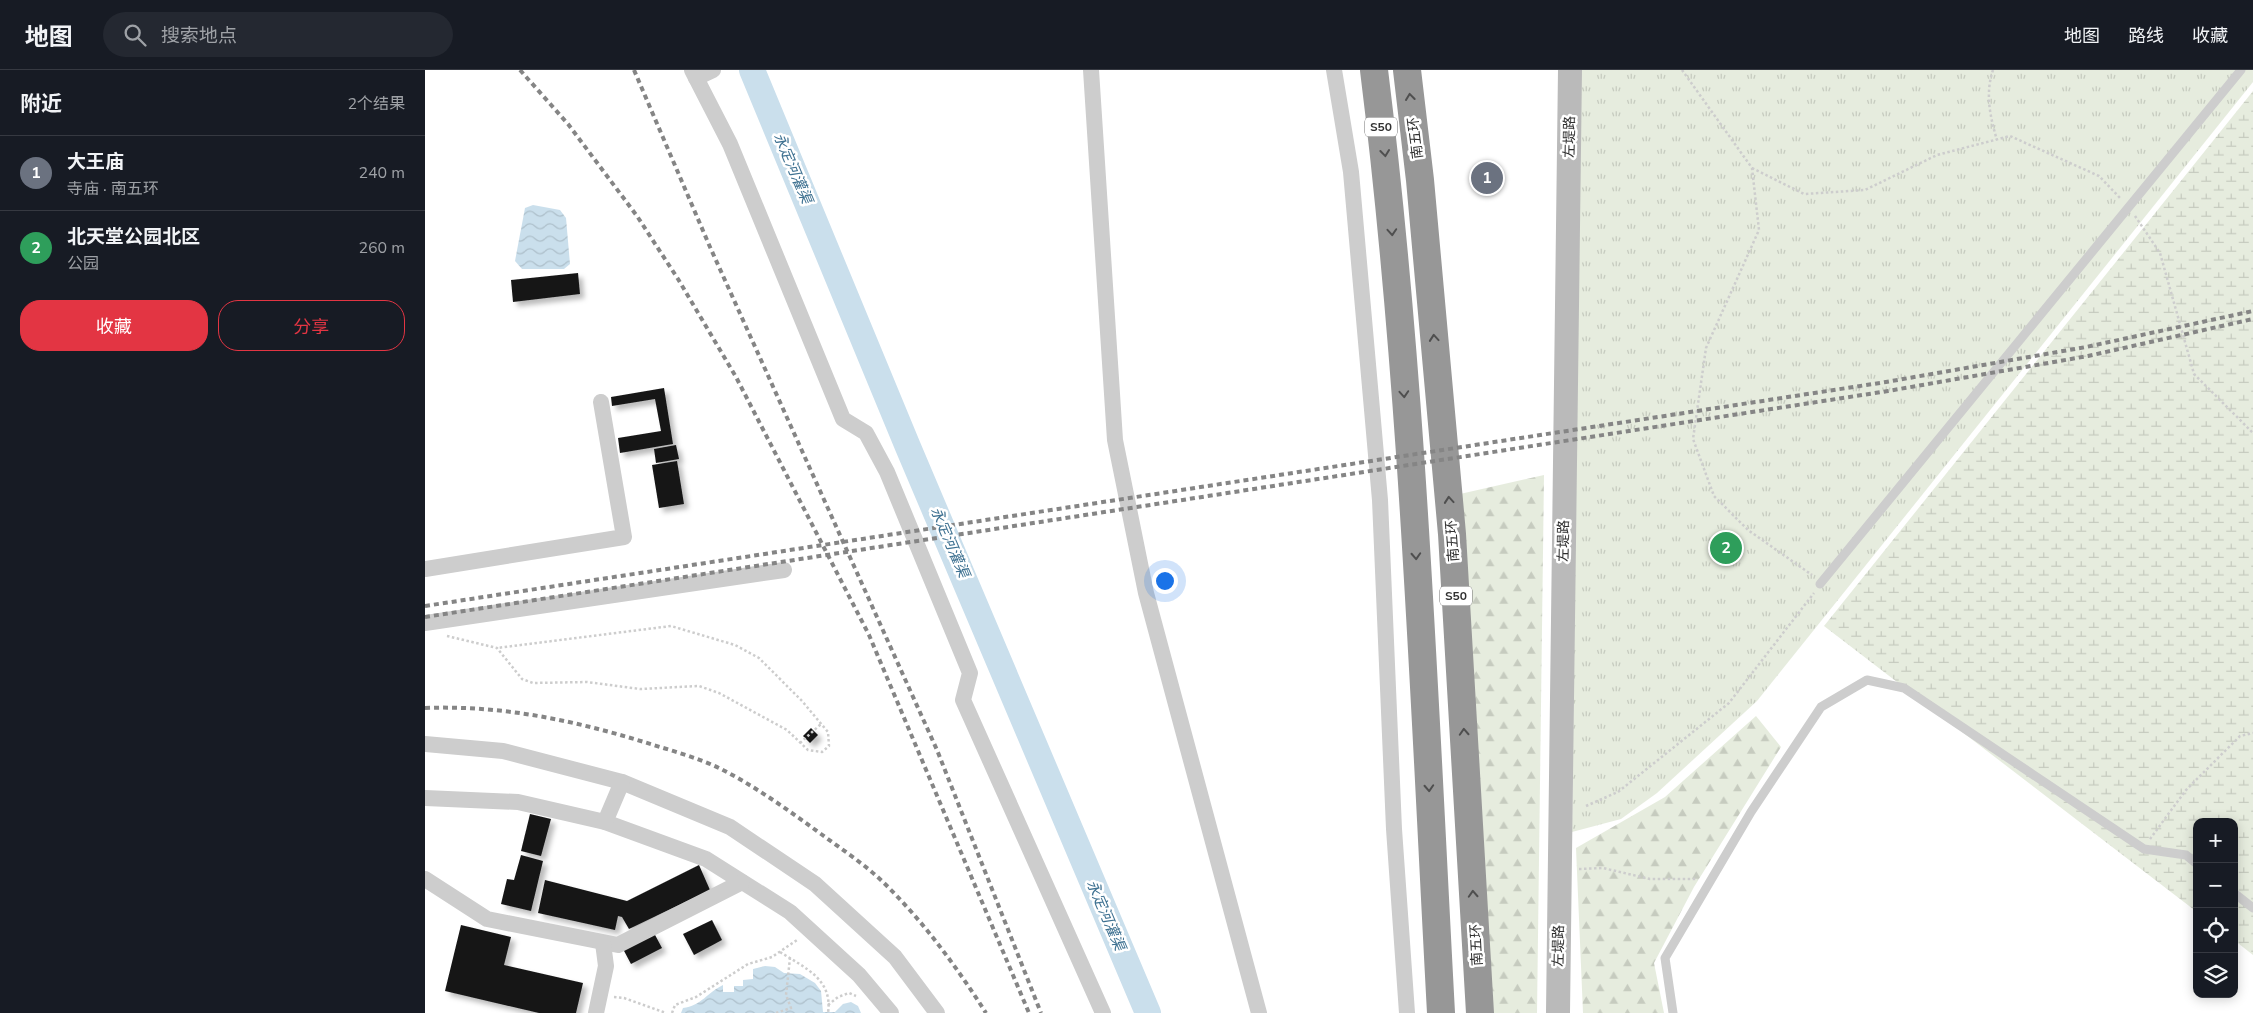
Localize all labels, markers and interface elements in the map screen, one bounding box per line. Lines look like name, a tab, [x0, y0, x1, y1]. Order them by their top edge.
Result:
search box	[103, 12, 453, 57]
text: 地图	[25, 21, 73, 53]
icon: search	[121, 21, 149, 49]
text: 搜索地点	[161, 23, 237, 49]
text: 地图	[2064, 24, 2100, 48]
text: 路线	[2128, 24, 2164, 48]
text: 收藏	[2192, 24, 2228, 48]
text: 附近	[20, 90, 62, 118]
text: 2个结果	[347, 93, 405, 115]
one-way arrow	[1405, 93, 1416, 101]
street label: 南五环	[1404, 116, 1427, 160]
street label: 左堤路	[1560, 116, 1579, 158]
road number: S50	[1365, 118, 1397, 136]
water label: 永定河灌渠	[769, 130, 818, 208]
text: 大王庙	[67, 149, 124, 175]
one-way arrow	[1379, 149, 1390, 157]
pin: 1	[1471, 159, 1503, 197]
text: 1	[31, 162, 41, 184]
text: 240 m	[358, 162, 405, 184]
text: 寺庙 · 南五环	[67, 178, 159, 200]
text: 北天堂公园北区	[67, 224, 200, 250]
one-way arrow	[1386, 228, 1397, 236]
text: 2	[31, 237, 41, 259]
text: 260 m	[358, 237, 405, 259]
text: 公园	[67, 253, 99, 275]
button: 收藏	[20, 300, 208, 351]
button: 分享	[218, 300, 405, 351]
one-way arrow	[1429, 334, 1440, 342]
one-way arrow	[1399, 390, 1410, 398]
one-way arrow	[1444, 496, 1455, 504]
water label: 永定河灌渠	[926, 504, 975, 582]
street label: 南五环	[1442, 519, 1463, 563]
street label: 左堤路	[1554, 520, 1573, 562]
pin: 2	[1710, 529, 1742, 567]
one-way arrow	[1411, 552, 1422, 560]
your location	[1152, 568, 1178, 594]
road number: S50	[1440, 586, 1472, 606]
one-way arrow	[1458, 728, 1469, 736]
one-way arrow	[1423, 784, 1434, 792]
map controls	[2193, 818, 2238, 998]
button: +	[2193, 818, 2238, 863]
button: −	[2193, 863, 2238, 908]
water label: 永定河灌渠	[1082, 877, 1131, 955]
one-way arrow	[1467, 890, 1478, 898]
button: locate	[2193, 908, 2238, 953]
street label: 南五环	[1466, 924, 1487, 966]
street label: 左堤路	[1549, 925, 1568, 967]
button: layers	[2193, 953, 2238, 998]

